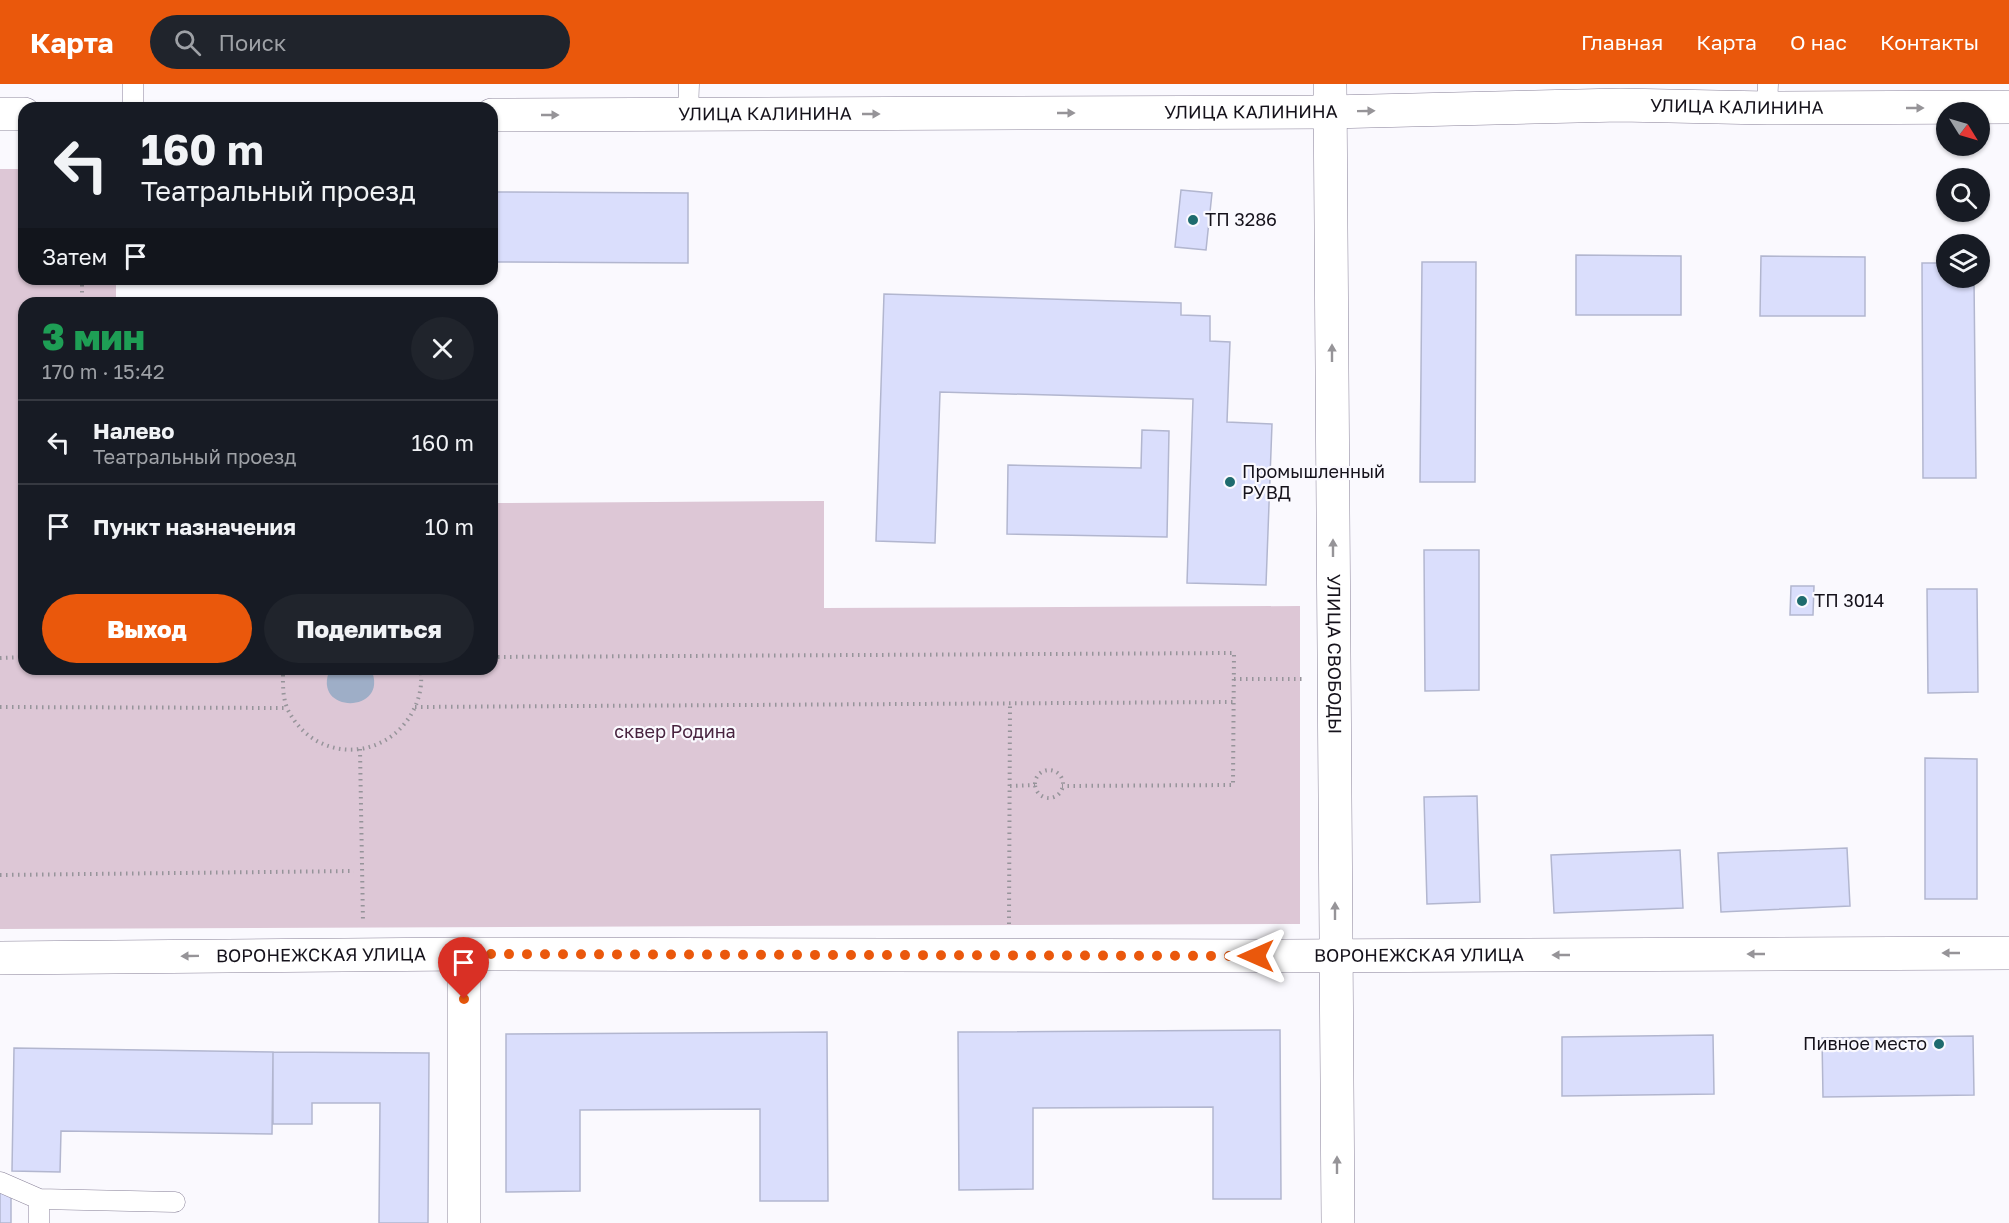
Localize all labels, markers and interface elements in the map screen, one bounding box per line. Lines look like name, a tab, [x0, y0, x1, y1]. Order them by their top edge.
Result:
search box	[150, 15, 570, 69]
text: Карта	[30, 26, 114, 59]
icon: search	[171, 26, 204, 59]
text: Поиск	[219, 29, 286, 56]
text: Главная	[1581, 29, 1663, 55]
text: Карта	[1696, 29, 1757, 55]
text: О нас	[1790, 29, 1847, 55]
text: Контакты	[1880, 29, 1979, 55]
street label: УЛИЦА КАЛИНИНА	[1650, 94, 1824, 118]
street label: УЛИЦА КАЛИНИНА	[1164, 100, 1338, 123]
street label: УЛИЦА КАЛИНИНА	[678, 102, 852, 124]
north arrow	[1936, 102, 1990, 156]
map controls	[1936, 102, 1990, 288]
one-way arrow	[1906, 103, 1925, 113]
one-way arrow	[1357, 106, 1376, 116]
one-way arrow	[1057, 108, 1076, 118]
one-way arrow	[862, 109, 881, 119]
one-way arrow	[541, 110, 560, 120]
text: 160 m	[141, 124, 264, 174]
icon: left	[42, 126, 120, 204]
button: search	[1936, 168, 1990, 222]
text: Театральный проезд	[141, 175, 416, 207]
place label: ТП 3286	[1205, 208, 1277, 230]
marker: ТП 3286	[1186, 213, 1200, 227]
button: layers	[1936, 234, 1990, 288]
icon: arrive	[119, 240, 152, 273]
text: Затем	[42, 243, 107, 270]
text: 3 мин	[42, 315, 145, 358]
button: close	[411, 317, 474, 380]
one-way arrow	[1327, 343, 1337, 362]
text: 170 m · 15:42	[42, 359, 165, 383]
text: Налево	[93, 417, 175, 444]
icon: left	[42, 426, 75, 459]
text: 160 m	[411, 429, 474, 456]
text: Театральный проезд	[93, 444, 296, 468]
place label: Промышленный РУВД	[1242, 460, 1385, 503]
marker: Промышленный РУВД	[1223, 475, 1237, 489]
icon: arrive	[42, 510, 75, 543]
text: Пункт назначения	[93, 513, 296, 540]
text: 10 m	[425, 513, 474, 540]
one-way arrow	[1328, 538, 1338, 557]
street label: УЛИЦА СВОБОДЫ	[1323, 574, 1347, 734]
place label: ТП 3014	[1814, 589, 1885, 611]
button: Выход	[42, 594, 252, 663]
button: Поделиться	[264, 594, 474, 663]
marker: ТП 3014	[1795, 594, 1809, 608]
park label: сквер Родина	[614, 720, 736, 742]
one-way arrow	[1331, 901, 1340, 920]
position arrow	[1224, 924, 1288, 988]
pin	[438, 937, 489, 999]
street label: ВОРОНЕЖСКАЯ УЛИЦА	[216, 942, 426, 966]
street label: ВОРОНЕЖСКАЯ УЛИЦА	[1314, 943, 1524, 966]
icon: arrive	[447, 946, 480, 979]
one-way arrow	[1746, 949, 1765, 959]
one-way arrow	[1941, 949, 1960, 958]
one-way arrow	[1551, 950, 1570, 960]
one-way arrow	[180, 951, 199, 961]
place label: Пивное место	[1803, 1032, 1927, 1054]
marker: Пивное место	[1932, 1037, 1946, 1051]
one-way arrow	[1332, 1155, 1342, 1174]

